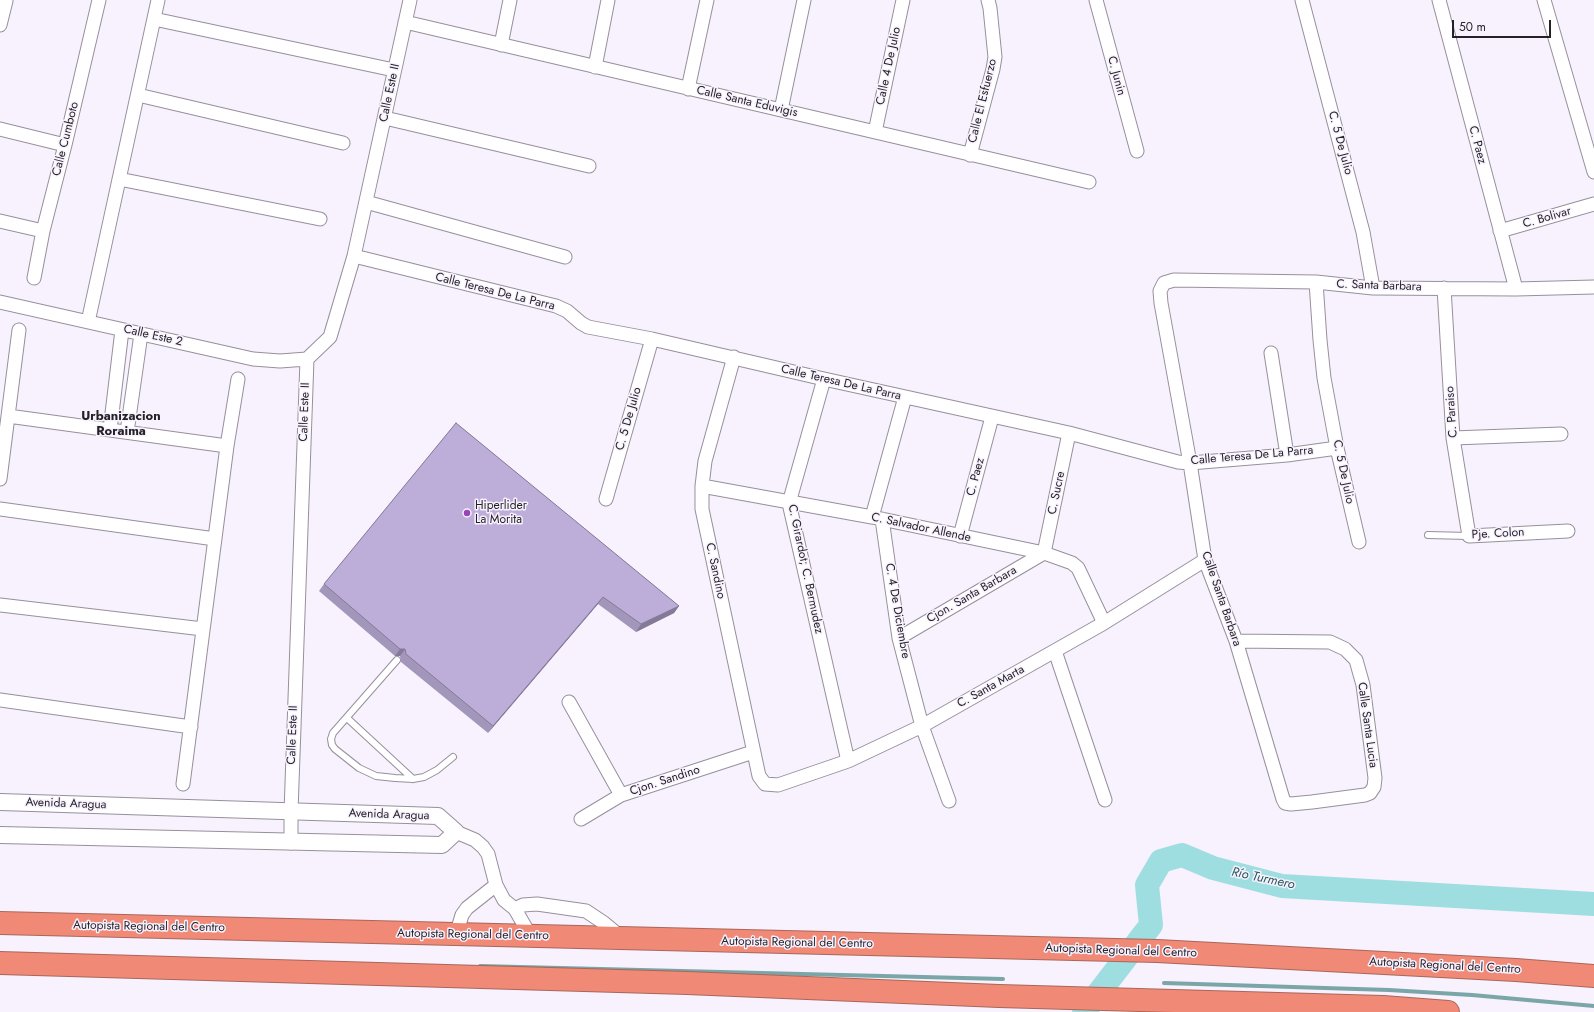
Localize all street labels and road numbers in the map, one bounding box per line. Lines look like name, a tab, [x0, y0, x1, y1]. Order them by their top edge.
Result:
street label: Calle 4 De Julio	[874, 26, 904, 106]
street label: C. Junin	[1104, 55, 1128, 97]
street label: Calle El Esfuerzo	[966, 58, 1000, 144]
street label: Calle Este II	[377, 63, 403, 123]
street label: Calle Santa Eduvigis	[695, 83, 799, 121]
street label: Calle Cumboto	[50, 100, 82, 178]
street label: C. 5 De Julio	[1325, 110, 1355, 176]
street label: C. Paez	[1465, 124, 1489, 166]
street label: C. Bolivar	[1521, 204, 1573, 232]
street label: Calle Teresa De La Parra	[434, 270, 556, 314]
street label: C. Santa Barbara	[1336, 277, 1422, 295]
street label: Calle Este 2	[122, 322, 184, 350]
street label: Calle Teresa De La Parra	[780, 362, 902, 404]
street label: Calle Este II	[297, 382, 313, 442]
street label: C. 5 De Julio	[613, 386, 645, 452]
street label: C. Paraiso	[1443, 386, 1461, 438]
street label: C. 5 De Julio	[1329, 439, 1357, 505]
street label: Calle Teresa De La Parra	[1190, 443, 1314, 469]
street label: C. Paez	[964, 456, 988, 498]
street label: C. Sucre	[1045, 470, 1069, 516]
street label: C. Girardot; C. Bermudez	[784, 503, 826, 635]
street label: C. Salvador Allende	[870, 510, 972, 546]
street label: Pje. Colon	[1471, 525, 1525, 543]
street label: C. Sandino	[702, 542, 728, 600]
street label: Calle Santa Barbara	[1198, 550, 1244, 648]
street label: C. 4 De Diciembre	[882, 562, 912, 660]
street label: Cjon. Santa Barbara	[925, 563, 1019, 627]
street label: C. Santa Marta	[955, 663, 1027, 711]
street label: Calle Santa Lucia	[1354, 681, 1380, 769]
street label: Calle Este II	[285, 705, 301, 765]
street label: Cjon. Sandino	[628, 763, 702, 799]
street label: Avenida Aragua	[25, 795, 107, 813]
street label: Avenida Aragua	[348, 806, 430, 824]
street label: Autopista Regional del Centro	[73, 918, 225, 936]
street label: Autopista Regional del Centro	[397, 926, 549, 944]
street label: Autopista Regional del Centro	[721, 934, 873, 952]
street label: Autopista Regional del Centro	[1045, 941, 1197, 961]
street label: Autopista Regional del Centro	[1369, 955, 1521, 977]

